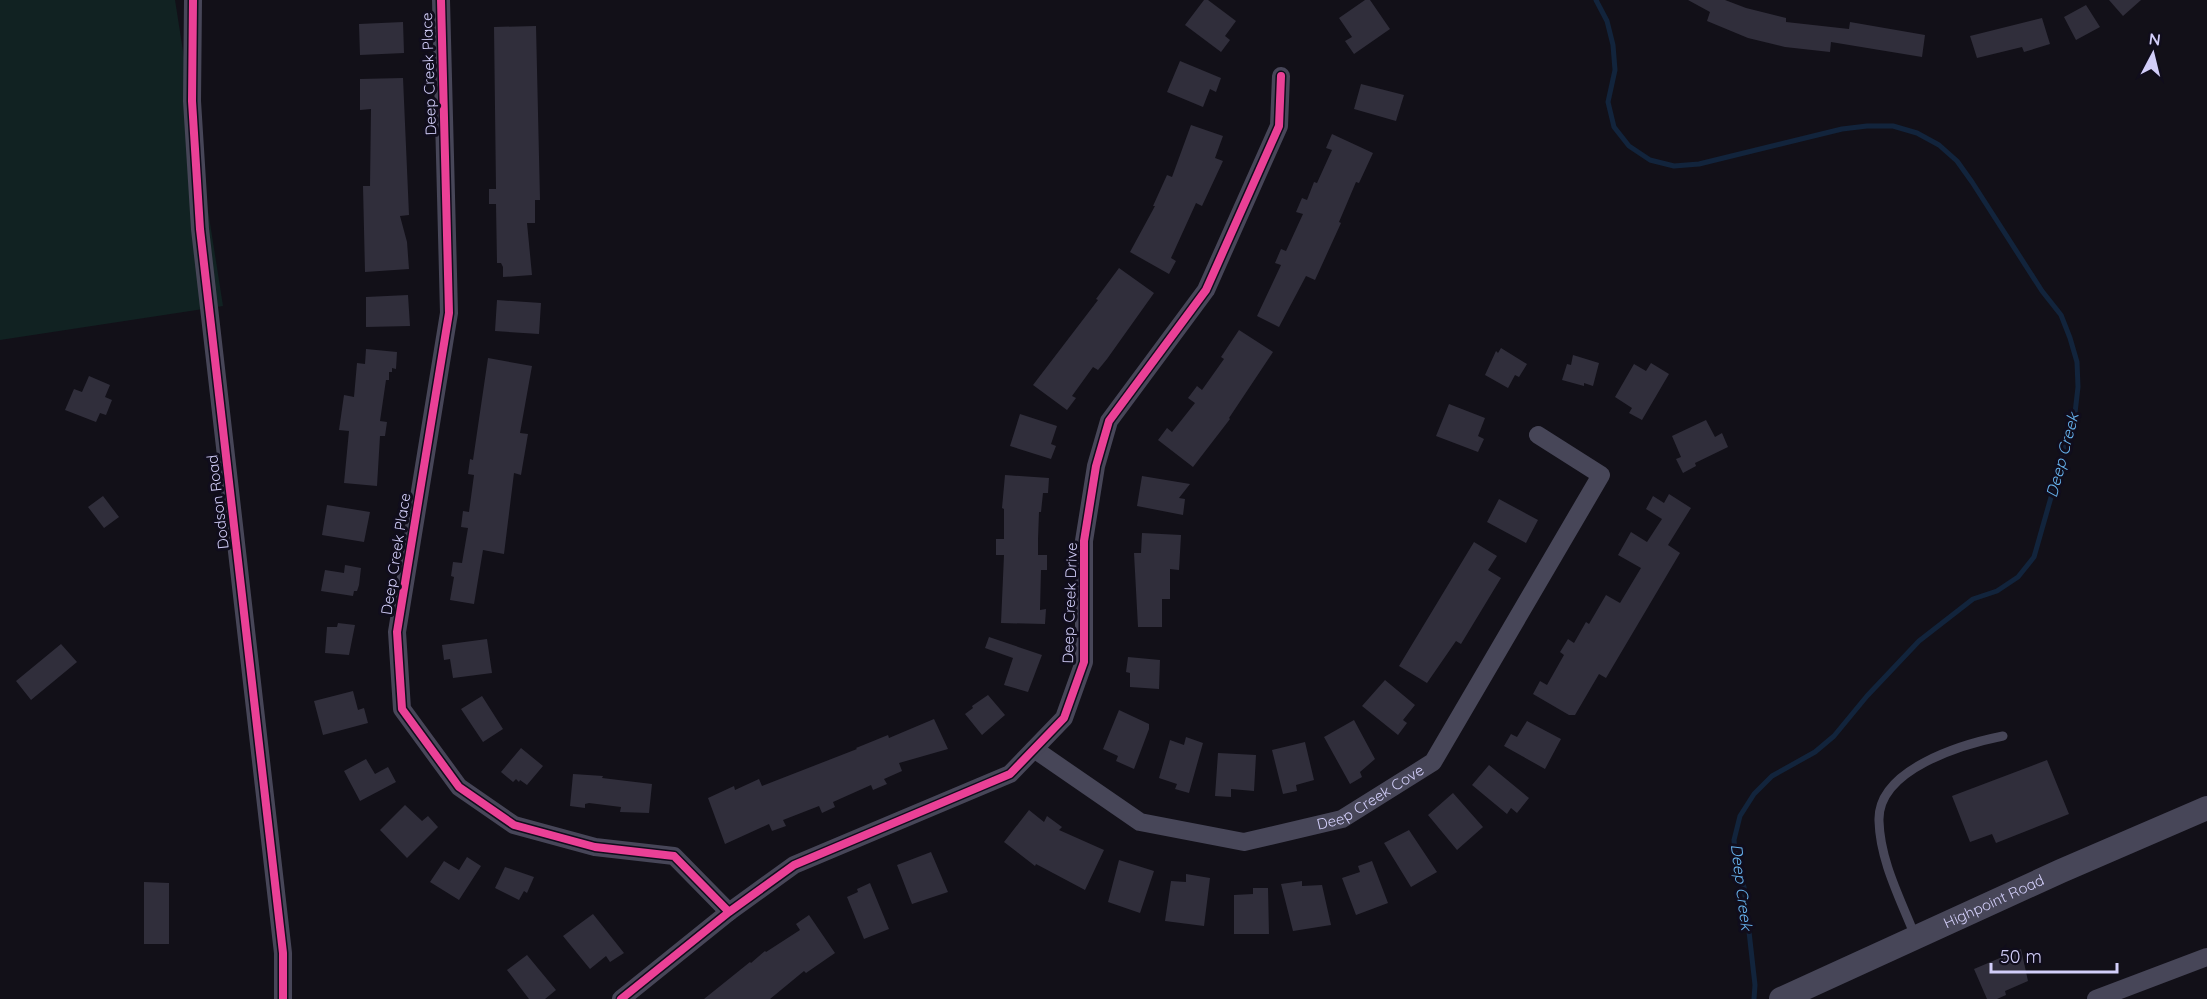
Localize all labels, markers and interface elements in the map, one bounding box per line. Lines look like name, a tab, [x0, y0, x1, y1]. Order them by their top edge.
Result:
street label: Deep Creek Place	[417, 12, 440, 136]
north arrow	[2123, 24, 2183, 84]
text: N	[2148, 28, 2162, 50]
water label: Deep Creek	[2041, 409, 2083, 499]
street label: Dodson Road	[202, 454, 233, 550]
street label: Deep Creek Place	[376, 492, 415, 616]
street label: Deep Creek Drive	[1058, 542, 1081, 664]
street label: Deep Creek Cove	[1315, 760, 1427, 834]
water label: Deep Creek	[1727, 843, 1757, 933]
street label: Highpoint Road	[1940, 870, 2047, 932]
scale bar	[1991, 936, 2117, 974]
text: 50 m	[2000, 945, 2042, 968]

